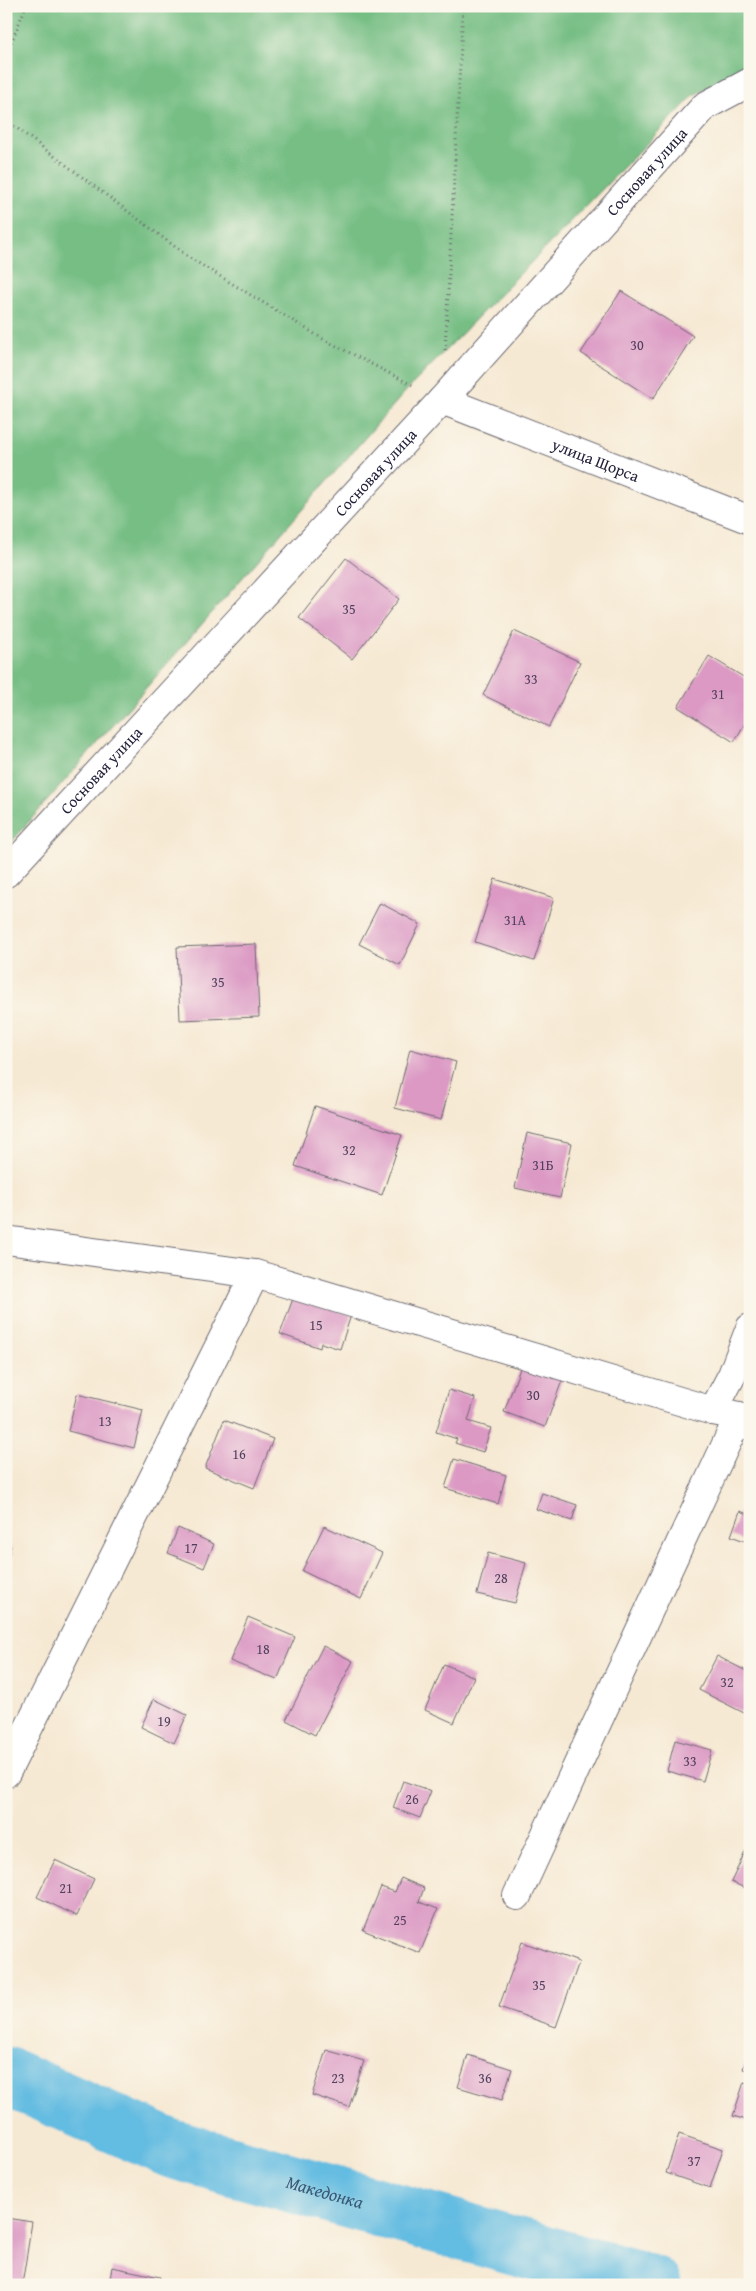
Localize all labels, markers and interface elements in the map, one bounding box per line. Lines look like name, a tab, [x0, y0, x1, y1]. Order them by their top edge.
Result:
street label: Сосновая улица	[600, 121, 693, 221]
house number: 30	[630, 335, 644, 355]
street label: Сосновая улица	[329, 423, 422, 521]
street label: улица Щорса	[548, 432, 643, 488]
house number: 35	[342, 599, 356, 619]
house number: 33	[524, 669, 538, 689]
house number: 31	[711, 684, 725, 704]
street label: Сосновая улица	[54, 721, 148, 819]
house number: 31А	[504, 910, 526, 930]
house number: 35	[211, 972, 225, 992]
house number: 32	[342, 1140, 356, 1160]
house number: 31Б	[532, 1155, 554, 1175]
house number: 15	[309, 1315, 323, 1335]
house number: 30	[526, 1385, 540, 1405]
house number: 13	[98, 1411, 112, 1431]
house number: 16	[232, 1444, 246, 1464]
house number: 17	[184, 1538, 198, 1558]
house number: 28	[494, 1568, 508, 1588]
house number: 18	[256, 1639, 270, 1659]
house number: 32	[720, 1672, 734, 1692]
house number: 19	[157, 1711, 171, 1731]
house number: 33	[683, 1751, 697, 1771]
house number: 26	[405, 1789, 419, 1809]
house number: 21	[59, 1878, 73, 1898]
house number: 25	[393, 1910, 407, 1930]
house number: 35	[532, 1975, 546, 1995]
house number: 23	[331, 2068, 345, 2088]
house number: 36	[478, 2068, 492, 2088]
house number: 37	[687, 2151, 701, 2171]
water label: Македонка	[283, 2168, 367, 2216]

